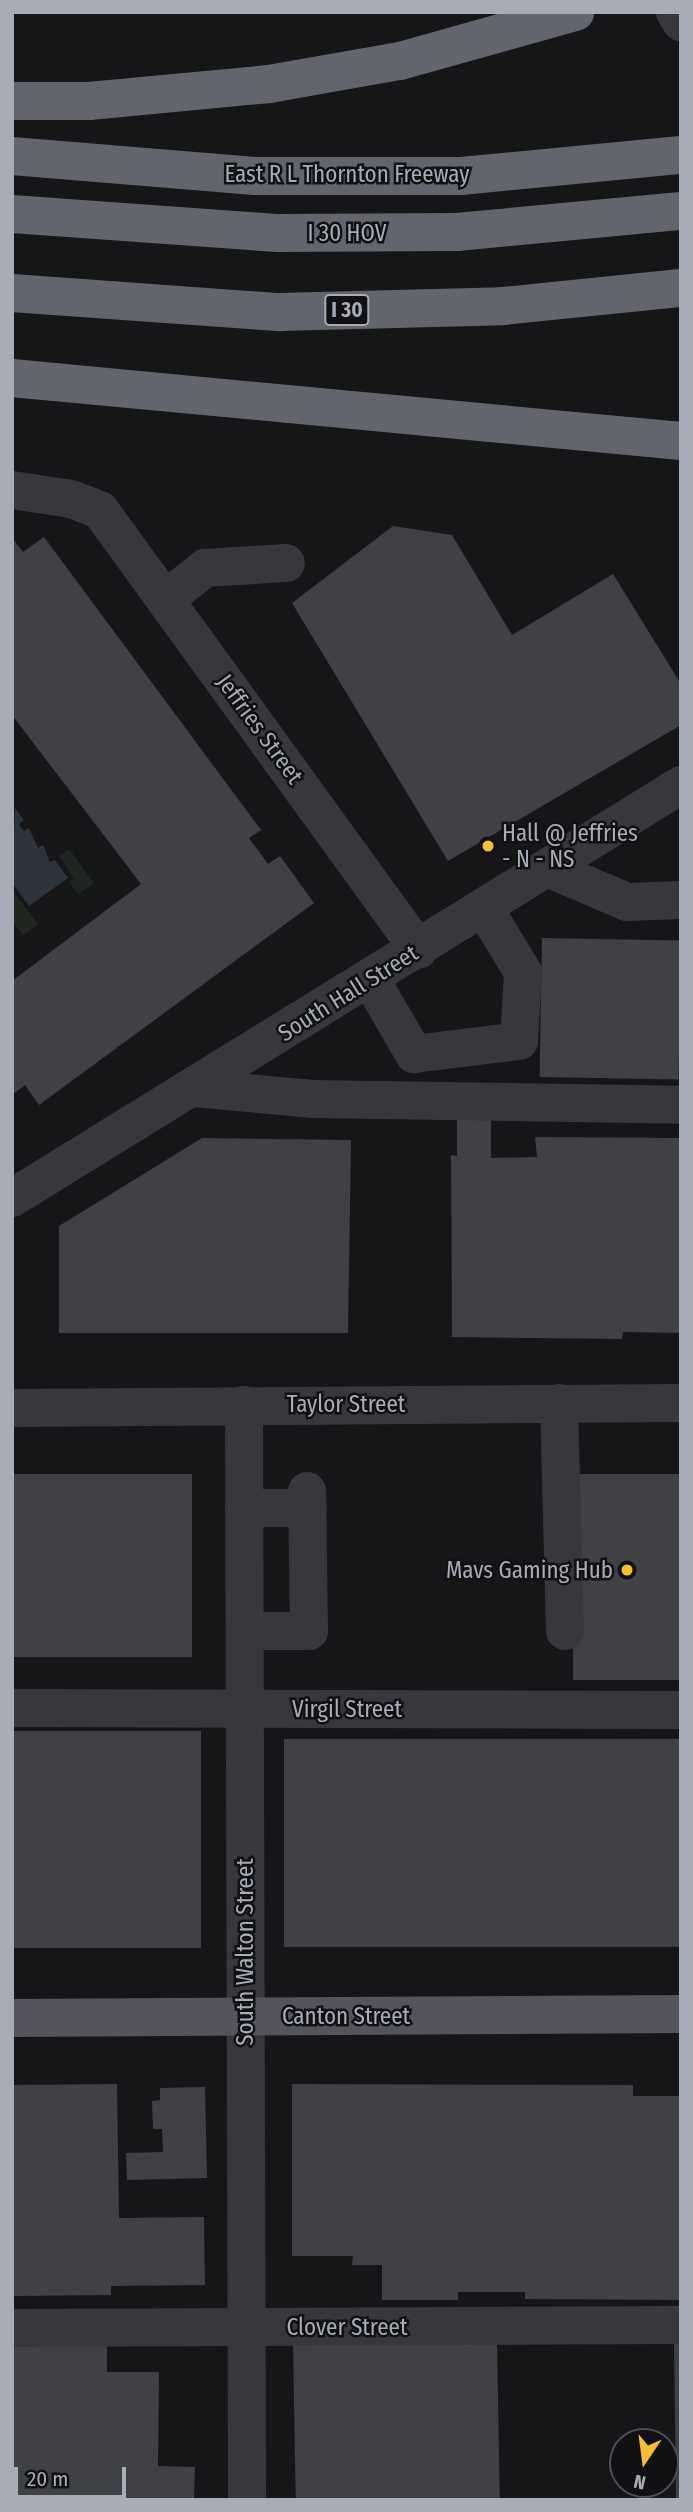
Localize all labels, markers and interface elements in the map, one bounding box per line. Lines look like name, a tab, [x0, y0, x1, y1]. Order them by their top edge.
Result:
street label: East R L Thornton Freeway	[224, 160, 470, 188]
street label: I 30 HOV	[307, 219, 387, 247]
road number: I 30	[324, 292, 370, 328]
street label: Jeffries Street	[211, 669, 309, 789]
place label: Hall @ Jeffries - N - NS	[502, 819, 638, 873]
marker: Hall @ Jeffries - N - NS	[480, 838, 496, 854]
street label: South Hall Street	[273, 939, 423, 1047]
street label: Taylor Street	[287, 1390, 405, 1418]
place label: Mavs Gaming Hub	[446, 1556, 613, 1584]
marker: Mavs Gaming Hub	[619, 1562, 635, 1578]
street label: Virgil Street	[292, 1695, 402, 1723]
street label: South Walton Street	[231, 1858, 259, 2046]
street label: Canton Street	[282, 2002, 410, 2030]
street label: Clover Street	[287, 2313, 407, 2341]
north arrow	[609, 2428, 679, 2498]
scale bar	[18, 2452, 130, 2496]
text: 20 m	[27, 2466, 68, 2492]
text: N	[631, 2470, 648, 2494]

